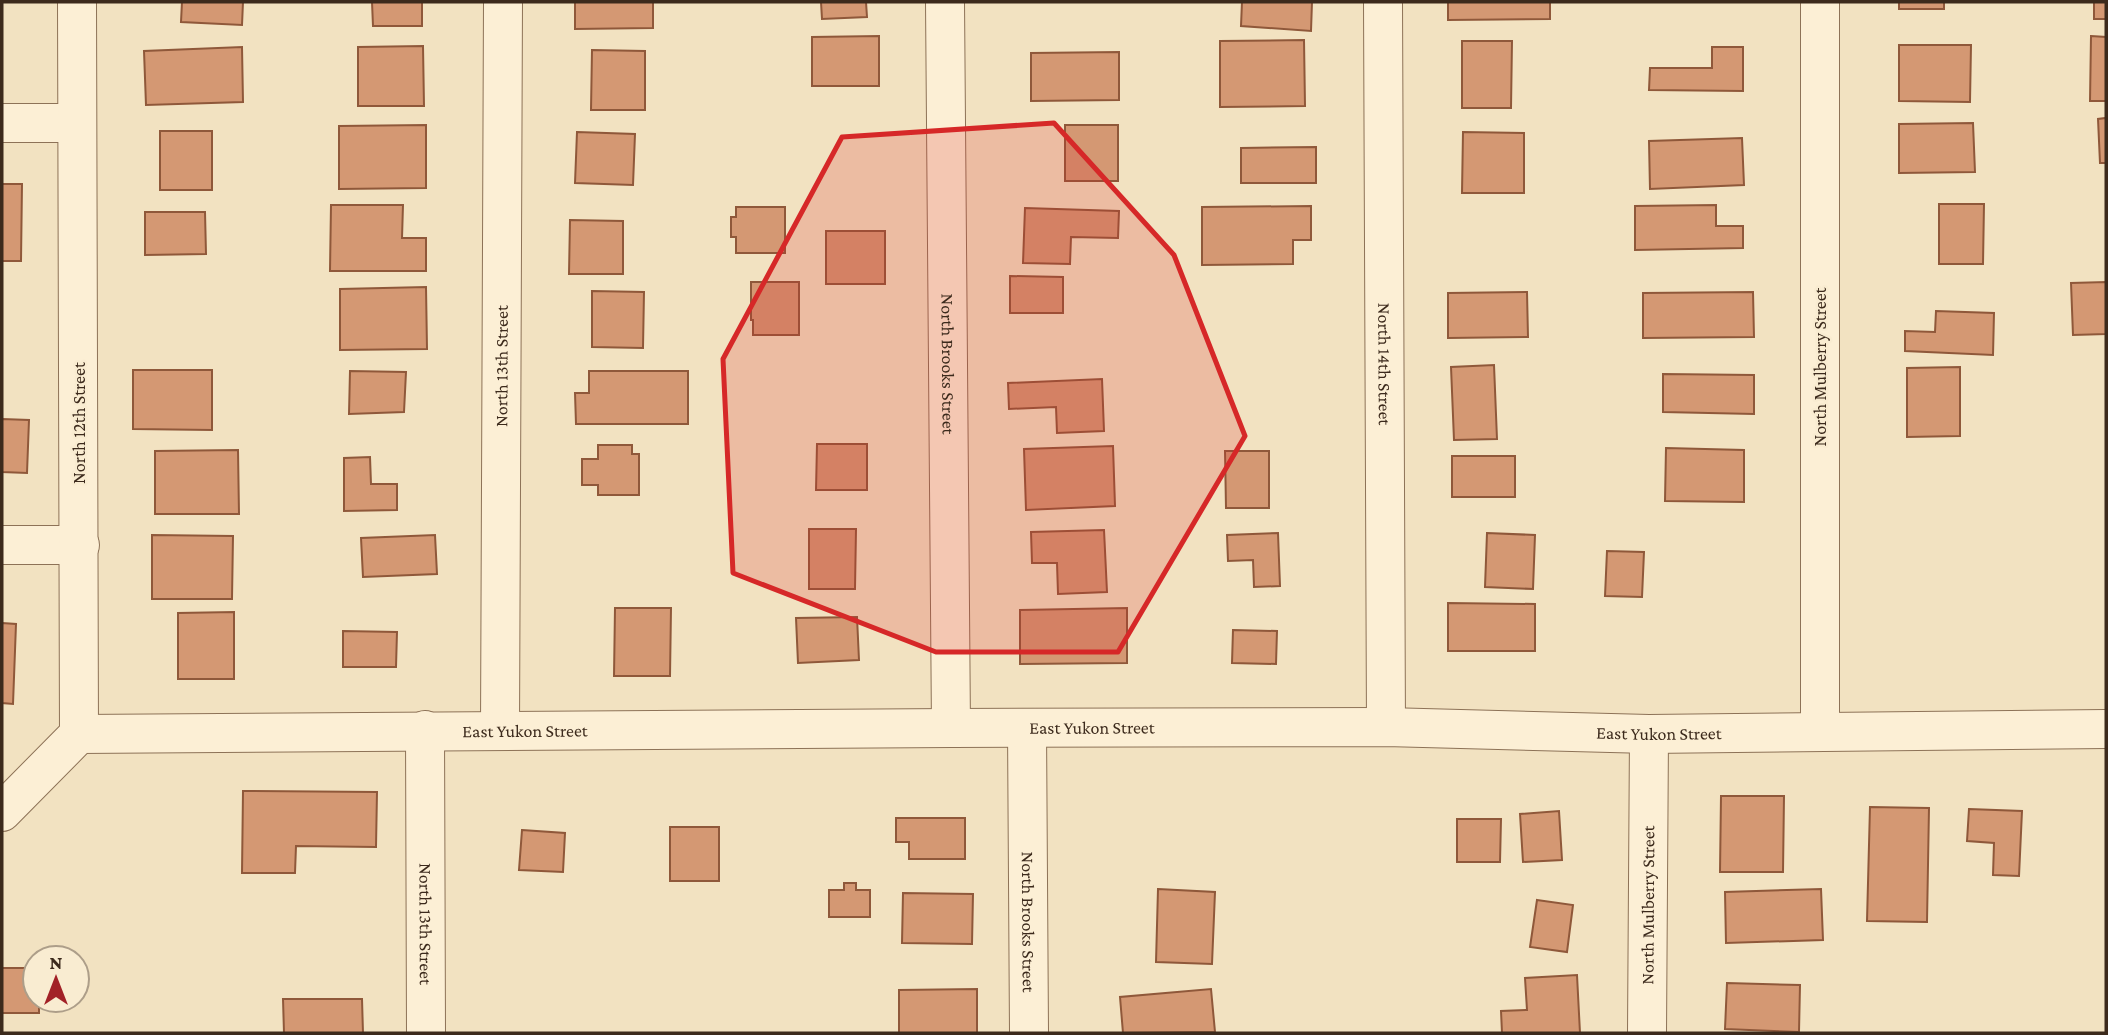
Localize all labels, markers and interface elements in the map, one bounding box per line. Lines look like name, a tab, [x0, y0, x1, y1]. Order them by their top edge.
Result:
street label: North Mulberry Street	[1810, 286, 1830, 447]
street label: North Brooks Street	[937, 293, 959, 436]
street label: North 14th Street	[1374, 303, 1395, 426]
street label: North 13th Street	[491, 304, 512, 427]
street label: North 12th Street	[69, 361, 89, 484]
street label: East Yukon Street	[1029, 718, 1156, 738]
street label: East Yukon Street	[462, 720, 589, 741]
street label: East Yukon Street	[1596, 723, 1723, 744]
street label: North Mulberry Street	[1637, 824, 1658, 985]
street label: North Brooks Street	[1018, 851, 1039, 994]
street label: North 13th Street	[415, 863, 436, 986]
north arrow	[21, 944, 91, 1014]
text: N	[50, 952, 63, 973]

